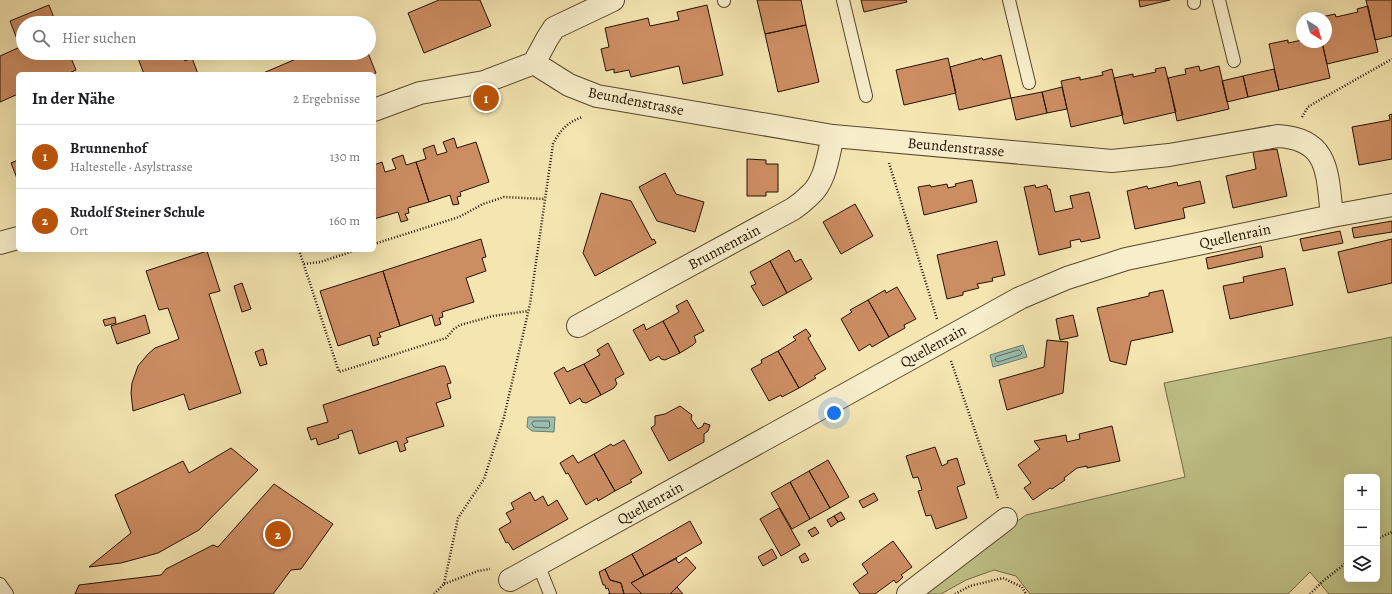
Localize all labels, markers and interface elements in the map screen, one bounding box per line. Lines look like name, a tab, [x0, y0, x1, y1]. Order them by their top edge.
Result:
north arrow	[1296, 12, 1332, 48]
search box	[16, 16, 376, 60]
icon: search	[30, 27, 52, 49]
text: Hier suchen	[62, 28, 136, 48]
street label: Beundenstrasse	[586, 82, 686, 120]
pin: 1	[473, 83, 499, 113]
text: In der Nähe	[32, 87, 115, 110]
text: 2 Ergebnisse	[293, 90, 360, 107]
street label: Beundenstrasse	[907, 133, 1006, 161]
text: Brunnenhof	[70, 138, 147, 158]
text: 1	[43, 148, 47, 165]
text: 130 m	[330, 148, 360, 165]
text: Haltestelle · Asylstrasse	[70, 158, 193, 175]
text: Rudolf Steiner Schule	[70, 202, 205, 222]
text: 2	[42, 212, 48, 229]
text: 160 m	[329, 212, 360, 229]
street label: Quellenrain	[1197, 219, 1273, 253]
street label: Brunnenrain	[684, 220, 764, 274]
text: Ort	[70, 222, 88, 239]
street label: Quellenrain	[896, 320, 970, 372]
your location	[824, 403, 844, 423]
map controls	[1344, 474, 1380, 582]
button: +	[1344, 474, 1380, 510]
street label: Quellenrain	[613, 477, 687, 529]
button: −	[1344, 510, 1380, 546]
pin: 2	[265, 519, 291, 549]
button: layers	[1344, 546, 1380, 582]

